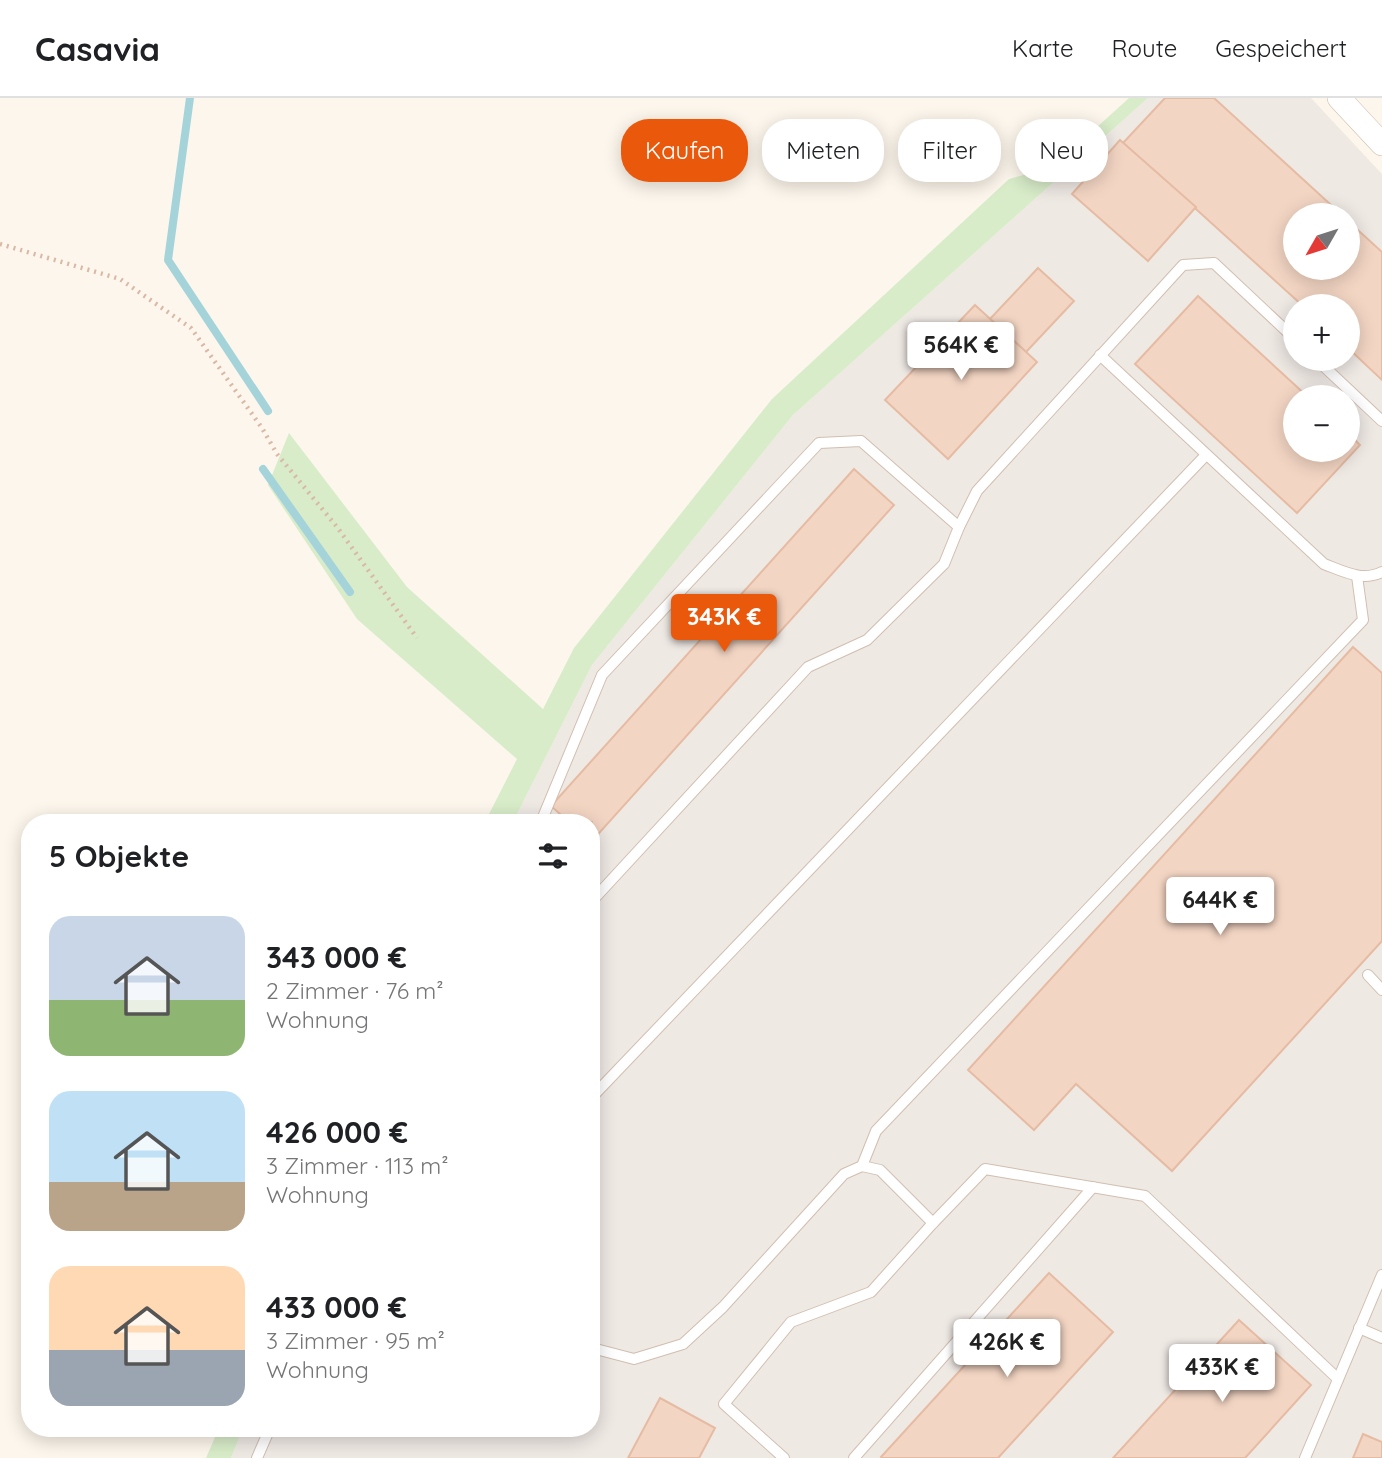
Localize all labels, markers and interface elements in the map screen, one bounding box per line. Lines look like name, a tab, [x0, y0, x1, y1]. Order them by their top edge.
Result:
text: Casavia	[35, 28, 160, 69]
text: Karte	[1012, 33, 1074, 63]
text: Route	[1112, 33, 1177, 63]
text: Gespeichert	[1215, 33, 1347, 63]
chip: Kaufen	[621, 119, 748, 182]
chip: Mieten	[762, 119, 884, 182]
chip: Filter	[898, 119, 1001, 182]
chip: Neu	[1015, 119, 1108, 182]
north arrow	[1283, 203, 1360, 280]
map controls	[1283, 203, 1360, 462]
button: +	[1283, 294, 1360, 371]
pin: 564K €	[904, 322, 1018, 382]
text: 564K €	[923, 330, 999, 359]
button: −	[1283, 385, 1360, 462]
pin: 343K €	[667, 594, 781, 654]
text: 343K €	[687, 602, 761, 631]
text: 5 Objekte	[49, 837, 189, 875]
icon: filters	[534, 837, 572, 875]
pin: 644K €	[1163, 878, 1277, 937]
text: 644K €	[1182, 885, 1258, 914]
text: 343 000 €	[266, 938, 407, 976]
icon: home	[105, 944, 189, 1028]
text: 2 Zimmer · 76 m²	[266, 976, 444, 1005]
text: Wohnung	[266, 1005, 369, 1034]
text: 426 000 €	[266, 1113, 408, 1151]
icon: home	[105, 1119, 189, 1203]
text: 3 Zimmer · 113 m²	[266, 1151, 449, 1180]
text: Wohnung	[266, 1180, 369, 1209]
text: 433 000 €	[266, 1288, 407, 1326]
icon: home	[105, 1294, 189, 1378]
pin: 426K €	[950, 1320, 1064, 1379]
text: 3 Zimmer · 95 m²	[266, 1326, 445, 1355]
text: 426K €	[969, 1327, 1045, 1356]
pin: 433K €	[1165, 1344, 1279, 1404]
text: 433K €	[1185, 1352, 1259, 1381]
text: Wohnung	[266, 1355, 369, 1384]

